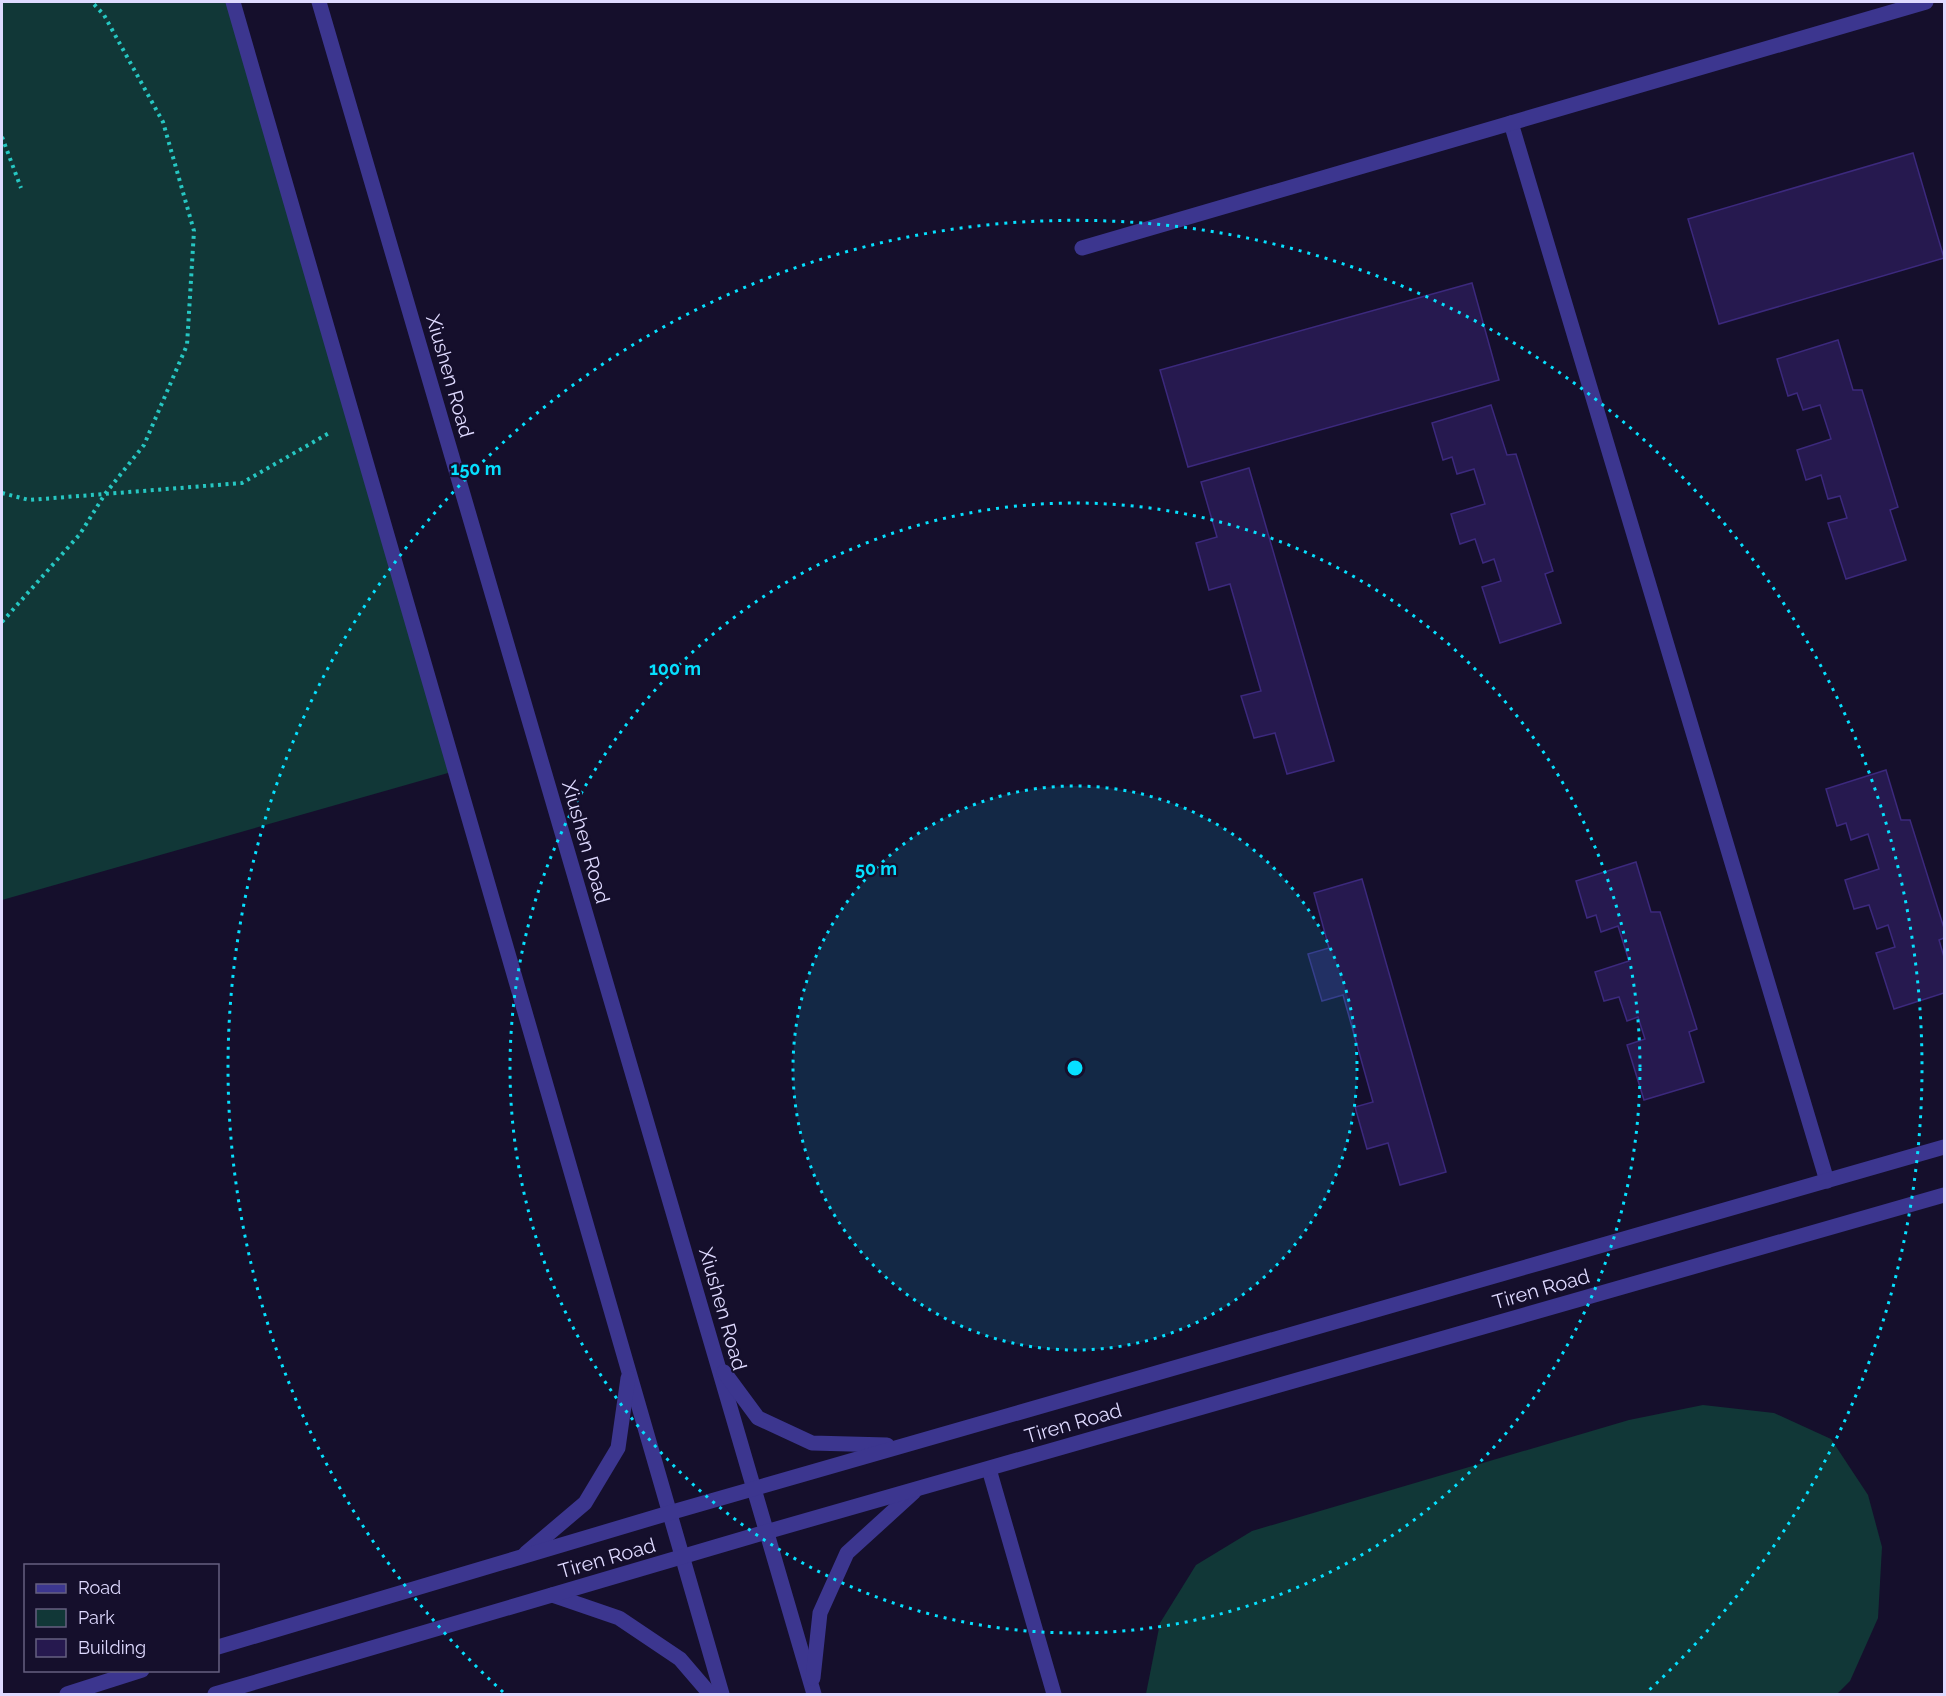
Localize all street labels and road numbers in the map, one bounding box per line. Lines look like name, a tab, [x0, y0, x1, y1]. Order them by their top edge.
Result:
street label: Xiushen Road	[421, 312, 479, 440]
street label: Xiushen Road	[557, 778, 615, 906]
street label: Xiushen Road	[694, 1245, 752, 1373]
street label: Tiren Road	[1490, 1264, 1592, 1314]
street label: Tiren Road	[1022, 1398, 1124, 1448]
street label: Tiren Road	[556, 1533, 658, 1583]

